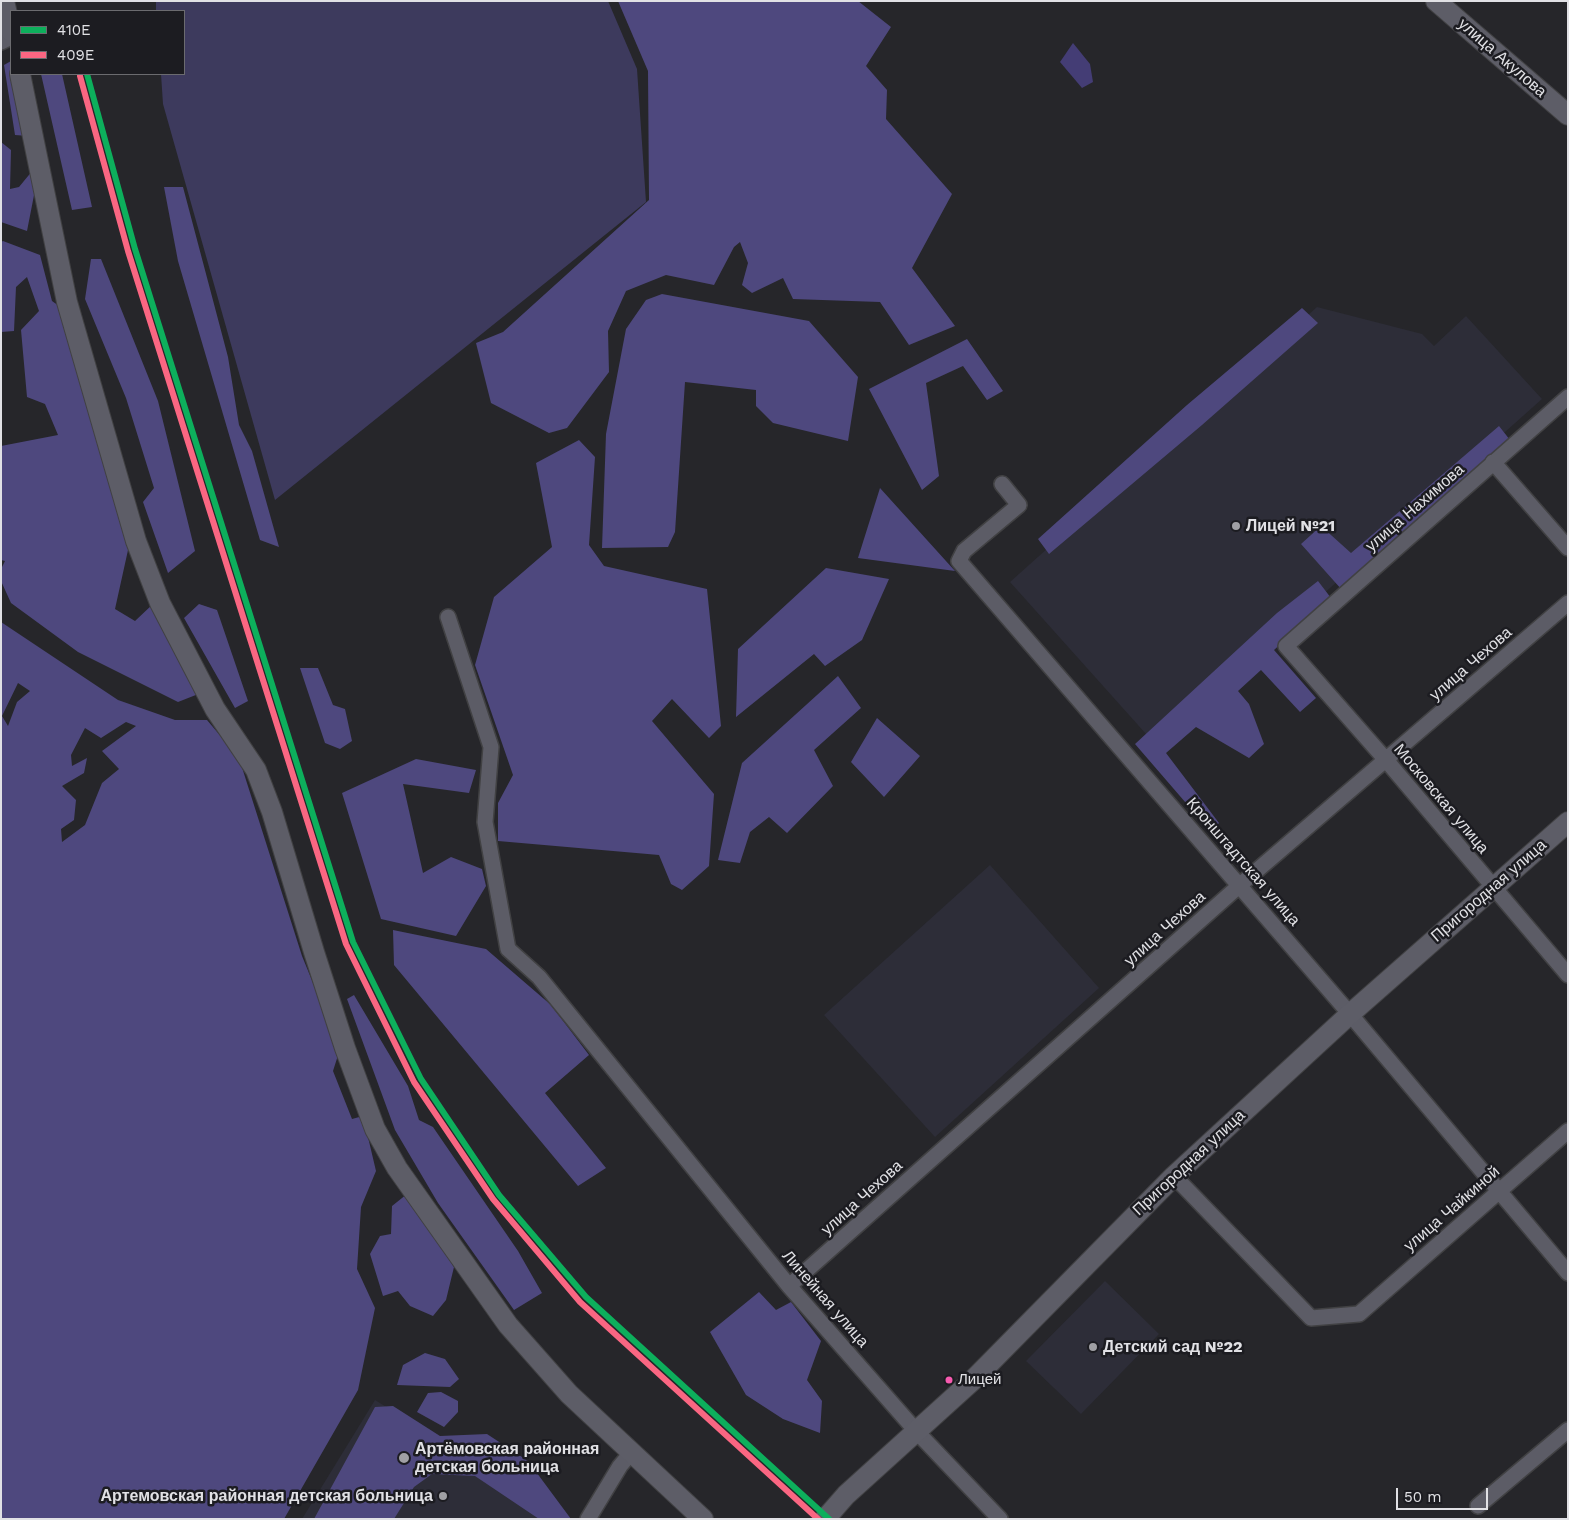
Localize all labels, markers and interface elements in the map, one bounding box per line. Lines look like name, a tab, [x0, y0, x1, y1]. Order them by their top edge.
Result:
legend	[10, 10, 185, 75]
street label: улица Акулова	[1454, 14, 1550, 102]
text: 410E	[57, 21, 91, 39]
text: 409E	[57, 46, 94, 64]
street label: улица Нахимова	[1362, 460, 1468, 556]
place label: Лицей №21	[1246, 516, 1335, 536]
marker: Лицей №21	[1230, 520, 1242, 532]
street label: улица Чехова	[1426, 623, 1516, 705]
street label: Московская улица	[1390, 740, 1492, 858]
street label: Кронштадтская улица	[1182, 794, 1304, 930]
street label: Пригородная улица	[1427, 836, 1551, 946]
street label: улица Чехова	[1120, 888, 1210, 970]
street label: Пригородная улица	[1129, 1106, 1249, 1220]
street label: улица Чехова	[817, 1157, 907, 1239]
street label: улица Чайкиной	[1400, 1162, 1504, 1256]
street label: Линейная улица	[778, 1247, 872, 1351]
place label: Детский сад №22	[1103, 1337, 1242, 1357]
marker: Детский сад №22	[1087, 1341, 1099, 1353]
place label: Лицей	[958, 1371, 1001, 1389]
marker: Лицей	[944, 1375, 954, 1385]
place label: Артёмовская районная детская больница	[415, 1439, 599, 1477]
marker: Артёмовская районная детская больница	[397, 1451, 411, 1465]
scale bar	[1399, 1478, 1492, 1510]
place label: Артемовская районная детская больница	[101, 1486, 433, 1506]
text: 50 m	[1404, 1488, 1441, 1506]
marker: Артемовская районная детская больница	[437, 1490, 449, 1502]

